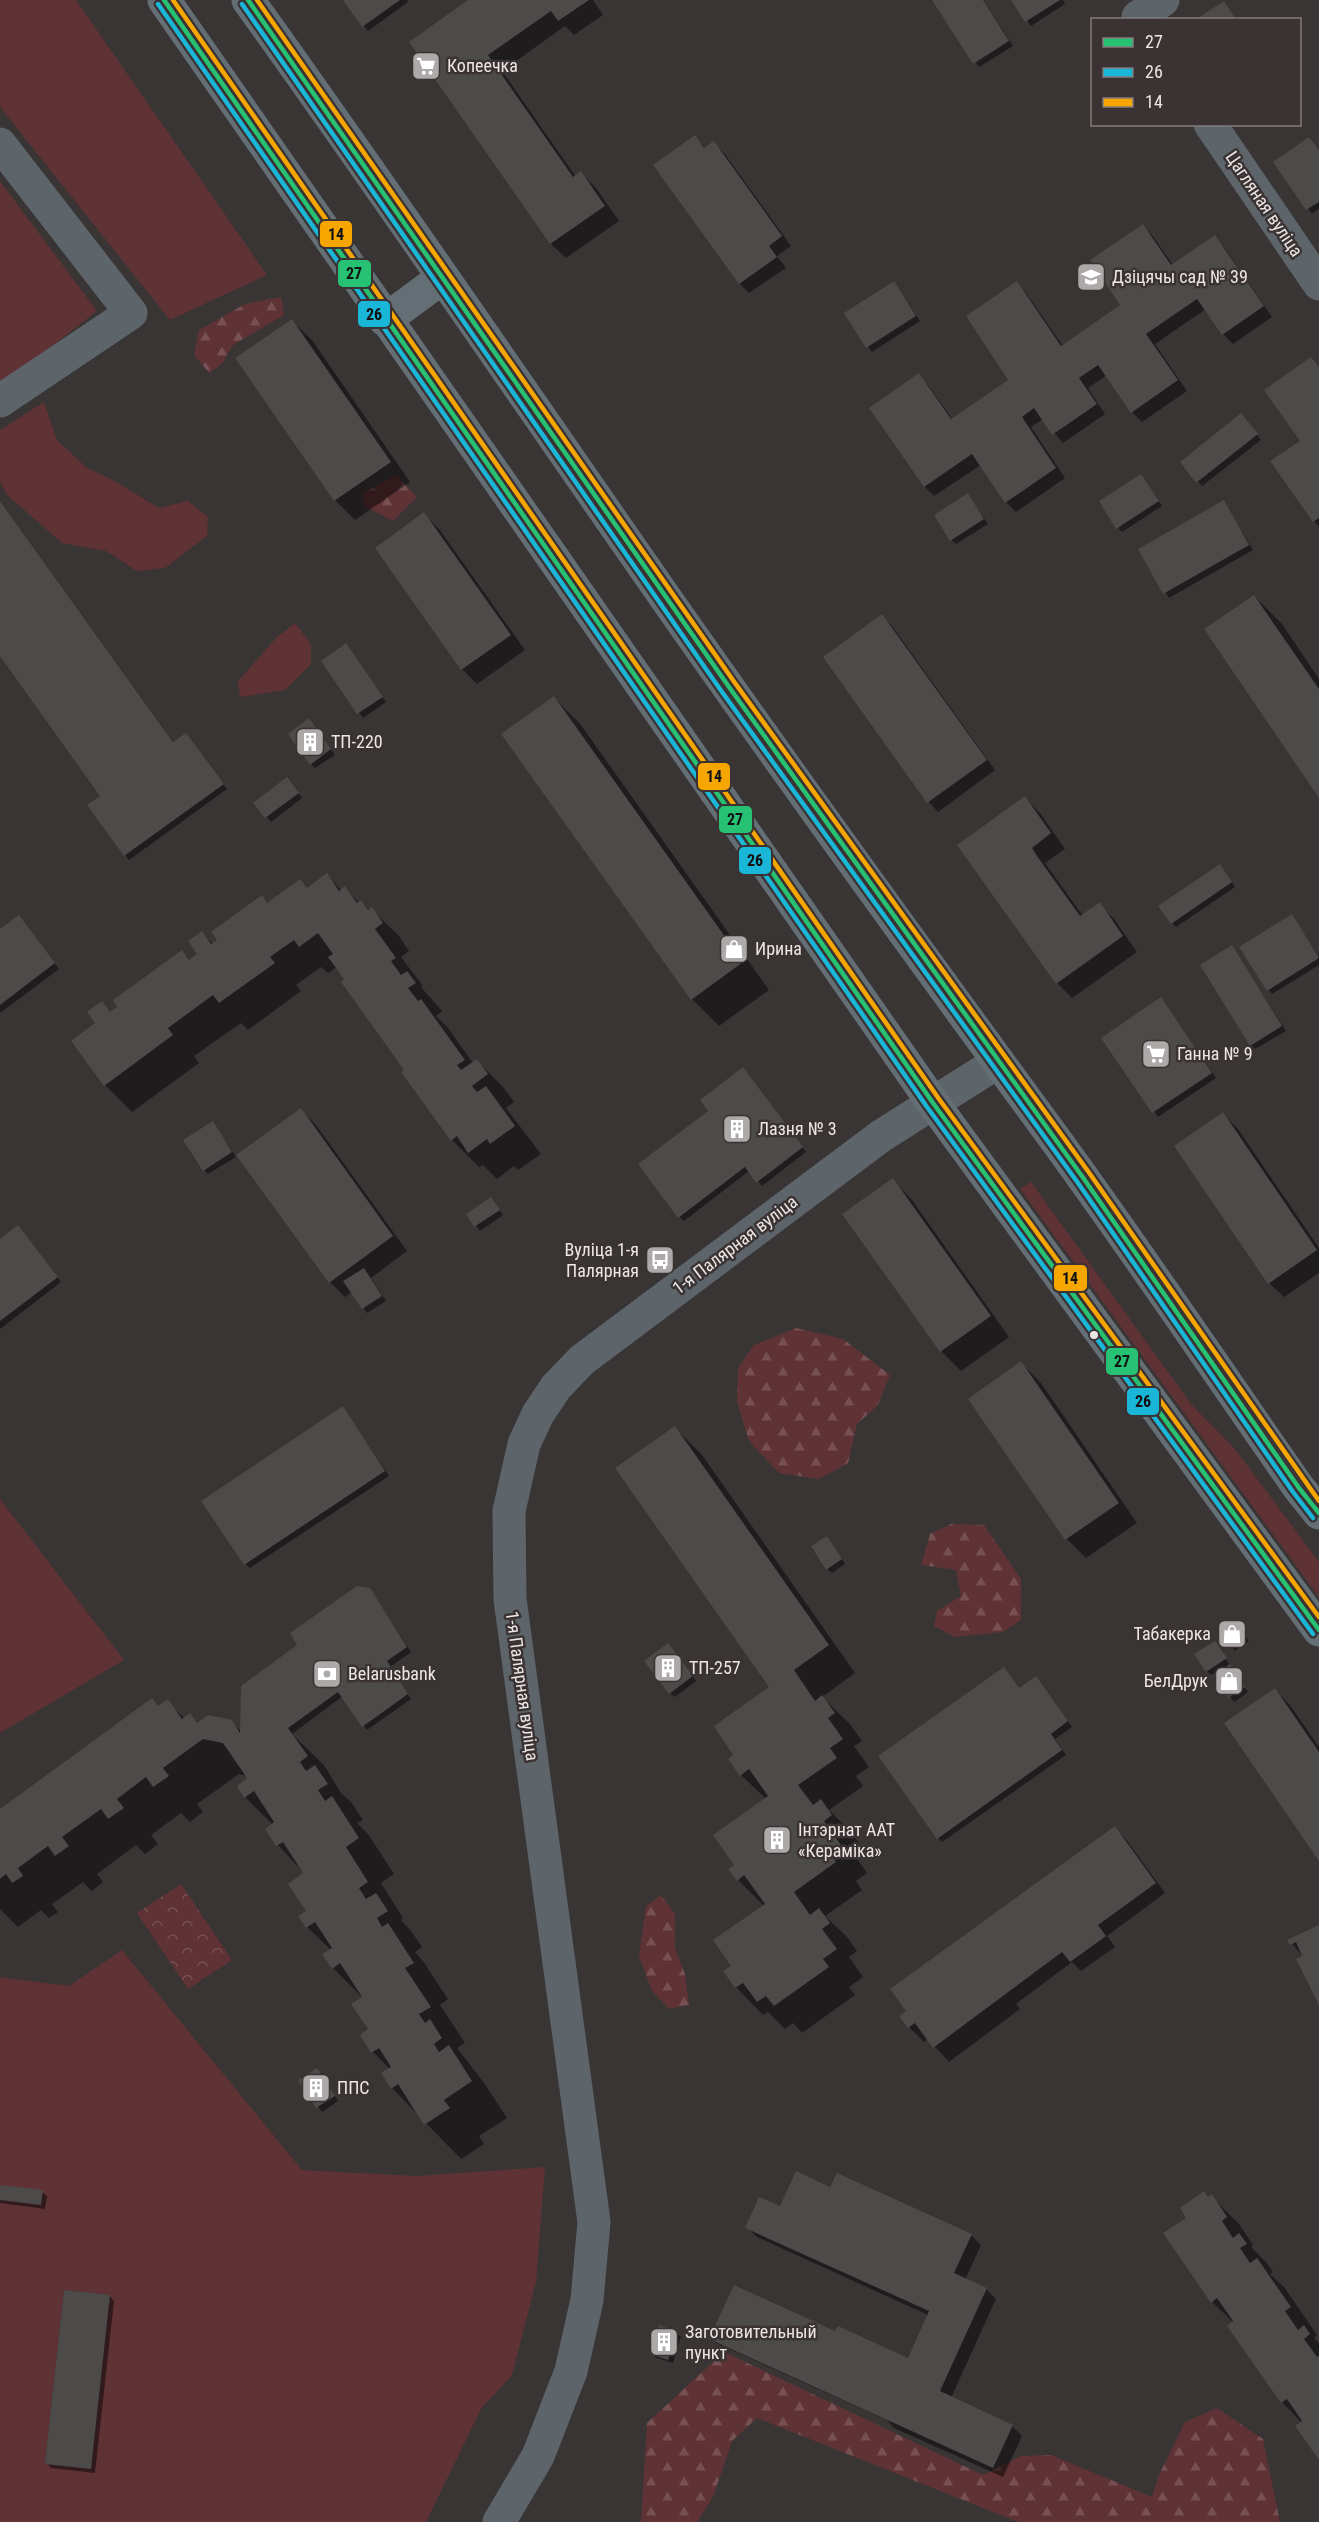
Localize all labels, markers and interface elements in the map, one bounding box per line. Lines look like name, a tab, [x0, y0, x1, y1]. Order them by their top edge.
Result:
legend	[1091, 18, 1301, 126]
text: 27	[1145, 31, 1163, 52]
supermarket icon: Копеечка	[410, 50, 442, 82]
place label: Копеечка	[447, 55, 518, 76]
text: 26	[1145, 61, 1163, 82]
text: 14	[1145, 91, 1163, 112]
street label: Цагляная вуліца	[1221, 147, 1307, 260]
line badge: 14	[319, 220, 353, 248]
text: 14	[328, 225, 344, 244]
line badge: 27	[337, 259, 372, 288]
school or university icon: Дзіцячы сад № 39	[1075, 261, 1107, 293]
text: 27	[346, 264, 362, 283]
place label: Дзіцячы сад № 39	[1112, 266, 1248, 287]
line badge: 26	[357, 300, 391, 328]
text: 26	[366, 305, 382, 324]
building icon: ТП-220	[294, 726, 326, 758]
place label: ТП-220	[331, 731, 383, 752]
line badge: 14	[697, 762, 731, 791]
text: 14	[706, 767, 722, 786]
line badge: 27	[718, 805, 753, 834]
text: 27	[727, 810, 743, 829]
line badge: 26	[738, 846, 772, 875]
text: 26	[747, 851, 763, 870]
shop icon: Ирина	[718, 933, 750, 965]
place label: Ирина	[755, 938, 802, 959]
supermarket icon: Ганна № 9	[1140, 1038, 1172, 1070]
place label: Ганна № 9	[1177, 1043, 1253, 1064]
building icon: Лазня № 3	[721, 1113, 753, 1145]
place label: Лазня № 3	[758, 1118, 837, 1139]
street label: 1-я Палярная вуліца	[668, 1191, 801, 1298]
place label: Вуліца 1-я Палярная	[564, 1239, 639, 1281]
bus stop icon: Вуліца 1-я Палярная	[644, 1244, 676, 1276]
line badge: 14	[1053, 1264, 1088, 1292]
text: 14	[1062, 1269, 1078, 1288]
unlabelled marker	[1088, 1329, 1100, 1341]
line badge: 27	[1105, 1347, 1139, 1376]
text: 27	[1114, 1352, 1130, 1371]
line badge: 26	[1126, 1387, 1160, 1416]
text: 26	[1135, 1392, 1151, 1411]
street label: 1-я Палярная вуліца	[502, 1610, 543, 1762]
shop icon: Табакерка	[1216, 1618, 1248, 1650]
place label: Табакерка	[1134, 1623, 1211, 1644]
building icon: ТП-257	[652, 1652, 684, 1684]
place label: ТП-257	[689, 1657, 741, 1678]
bank icon: Belarusbank	[311, 1658, 343, 1690]
place label: Belarusbank	[348, 1663, 436, 1684]
shop icon: БелДрук	[1213, 1665, 1245, 1697]
place label: БелДрук	[1144, 1670, 1208, 1691]
place label: Інтэрнат ААТ «Кераміка»	[798, 1819, 895, 1861]
building icon: Інтэрнат ААТ «Кераміка»	[761, 1824, 793, 1856]
building icon: ППС	[300, 2072, 332, 2104]
place label: ППС	[337, 2077, 370, 2098]
place label: Заготовительный пункт	[685, 2321, 817, 2363]
building icon: Заготовительный пункт	[648, 2326, 680, 2358]

